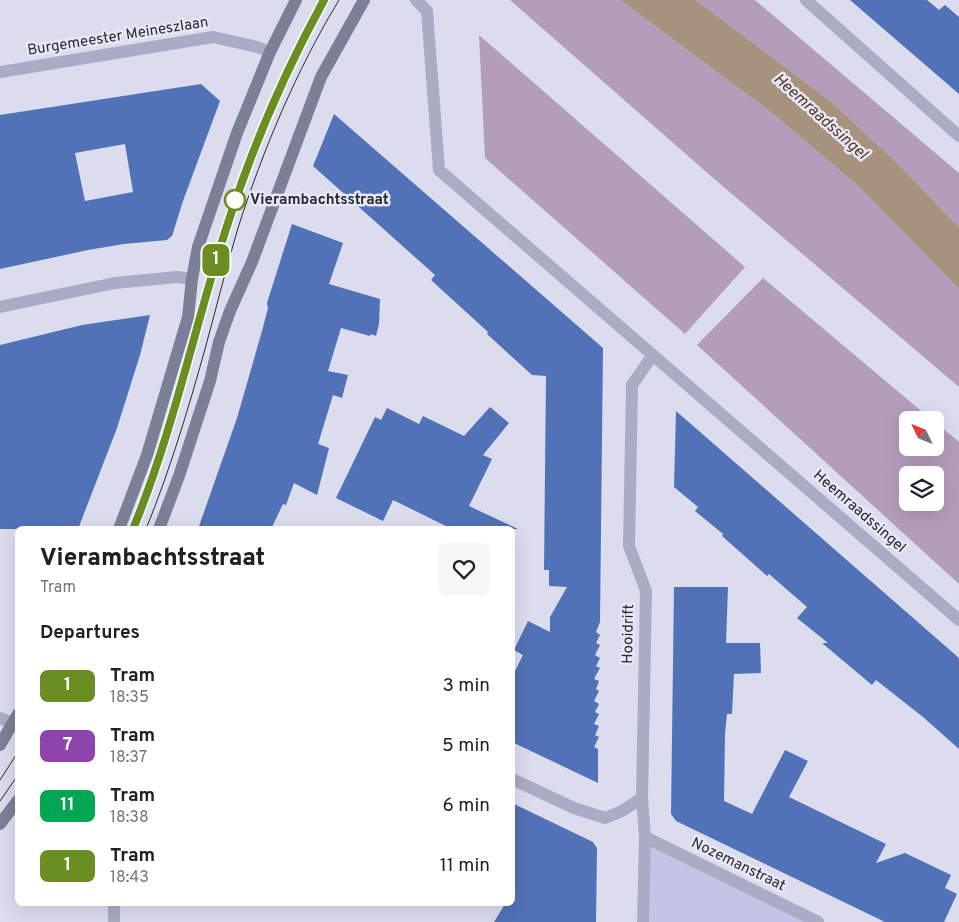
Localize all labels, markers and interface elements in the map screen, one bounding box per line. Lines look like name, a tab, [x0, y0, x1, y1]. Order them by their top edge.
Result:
street label: Burgemeester Meineszlaan	[26, 13, 210, 61]
water label: Heemraadssingel	[769, 69, 872, 165]
marker: Vierambachtsstraat	[224, 189, 246, 211]
place label: Vierambachtsstraat	[250, 191, 389, 210]
line badge: 1	[200, 244, 232, 276]
text: 1	[212, 248, 220, 271]
north arrow	[899, 411, 944, 456]
map controls	[899, 411, 944, 511]
street label: Heemraadssingel	[809, 466, 909, 558]
button: layers	[899, 466, 944, 511]
button: heart	[438, 543, 490, 595]
text: Vierambachtsstraat	[40, 544, 265, 574]
text: Tram	[40, 578, 76, 598]
street label: Hooidrift	[619, 604, 639, 664]
text: Departures	[40, 621, 140, 645]
text: Tram	[110, 664, 155, 688]
text: 1	[64, 674, 71, 697]
text: 3 min	[442, 674, 490, 698]
text: 18:35	[110, 688, 149, 708]
text: Tram	[110, 724, 155, 748]
text: 7	[63, 734, 72, 757]
text: 5 min	[442, 734, 490, 758]
text: 18:37	[110, 748, 147, 768]
text: Tram	[110, 784, 155, 808]
text: 11	[60, 794, 75, 817]
text: 6 min	[443, 794, 490, 818]
text: 18:38	[110, 808, 149, 828]
street label: Nozemanstraat	[688, 834, 788, 896]
text: Tram	[110, 844, 155, 868]
text: 1	[64, 854, 71, 877]
text: 11 min	[440, 854, 490, 878]
text: 18:43	[110, 868, 149, 888]

